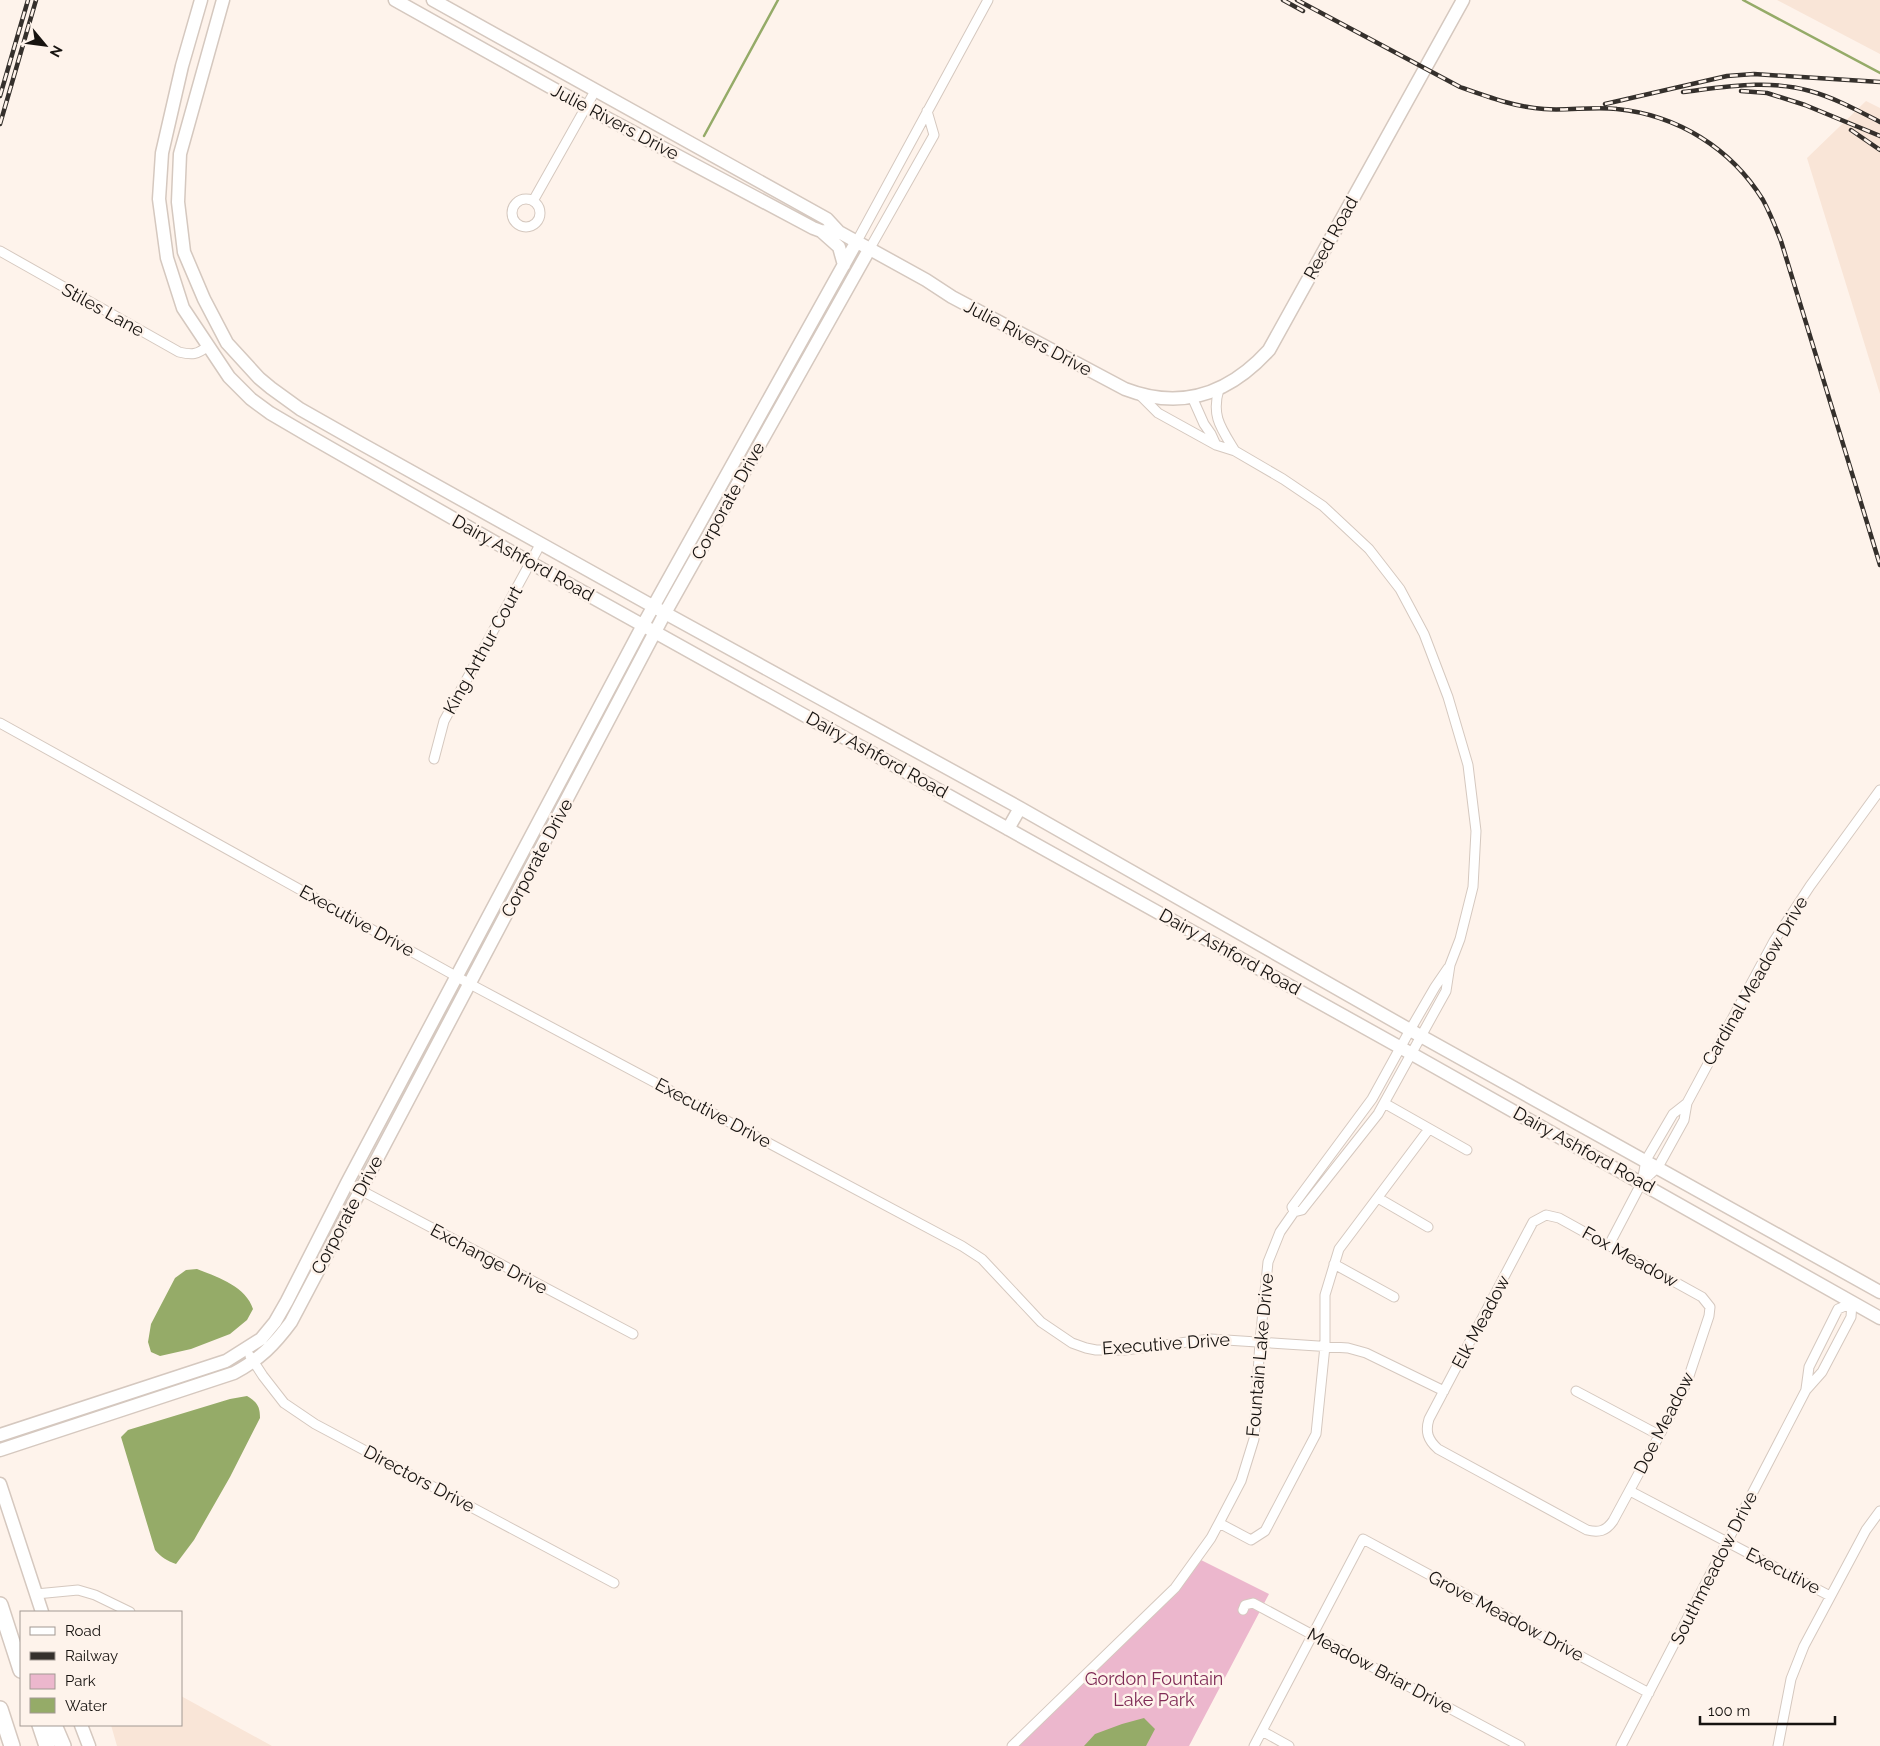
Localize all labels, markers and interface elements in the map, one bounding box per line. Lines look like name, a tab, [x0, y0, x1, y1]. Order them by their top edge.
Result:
north arrow	[20, 20, 70, 70]
text: N	[47, 43, 66, 60]
street label: Julie Rivers Drive	[548, 79, 683, 164]
street label: Reed Road	[1299, 193, 1362, 283]
street label: Stiles Lane	[58, 278, 148, 341]
street label: Julie Rivers Drive	[961, 295, 1096, 380]
street label: Corporate Drive	[687, 438, 769, 563]
street label: Dairy Ashford Road	[449, 510, 598, 605]
street label: King Arthur Court	[439, 582, 527, 718]
street label: Dairy Ashford Road	[803, 707, 952, 802]
street label: Corporate Drive	[496, 795, 577, 921]
street label: Executive Drive	[296, 880, 419, 961]
street label: Cardinal Meadow Drive	[1698, 892, 1812, 1069]
street label: Dairy Ashford Road	[1156, 904, 1305, 999]
street label: Executive Drive	[652, 1073, 775, 1152]
street label: Dairy Ashford Road	[1510, 1102, 1659, 1197]
street label: Corporate Drive	[306, 1152, 387, 1278]
street label: Exchange Drive	[427, 1219, 552, 1298]
street label: Fox Meadow	[1579, 1222, 1682, 1292]
street label: Elk Meadow	[1447, 1271, 1514, 1372]
street label: Fountain Lake Drive	[1242, 1272, 1277, 1438]
street label: Executive Drive	[1101, 1329, 1231, 1358]
street label: Doe Meadow	[1629, 1368, 1698, 1477]
street label: Directors Drive	[360, 1441, 479, 1517]
street label: Southmeadow Drive	[1666, 1487, 1761, 1648]
street label: Executive	[1743, 1543, 1824, 1598]
street label: Grove Meadow Drive	[1425, 1566, 1588, 1666]
legend	[20, 1611, 182, 1726]
text: Road	[65, 1622, 101, 1640]
street label: Meadow Briar Drive	[1304, 1623, 1457, 1718]
text: Railway	[65, 1647, 118, 1665]
park label: Gordon Fountain Lake Park	[1085, 1668, 1223, 1710]
text: Park	[65, 1672, 96, 1690]
scale bar	[1700, 1694, 1835, 1726]
text: Water	[65, 1697, 108, 1715]
text: 100 m	[1708, 1702, 1750, 1720]

